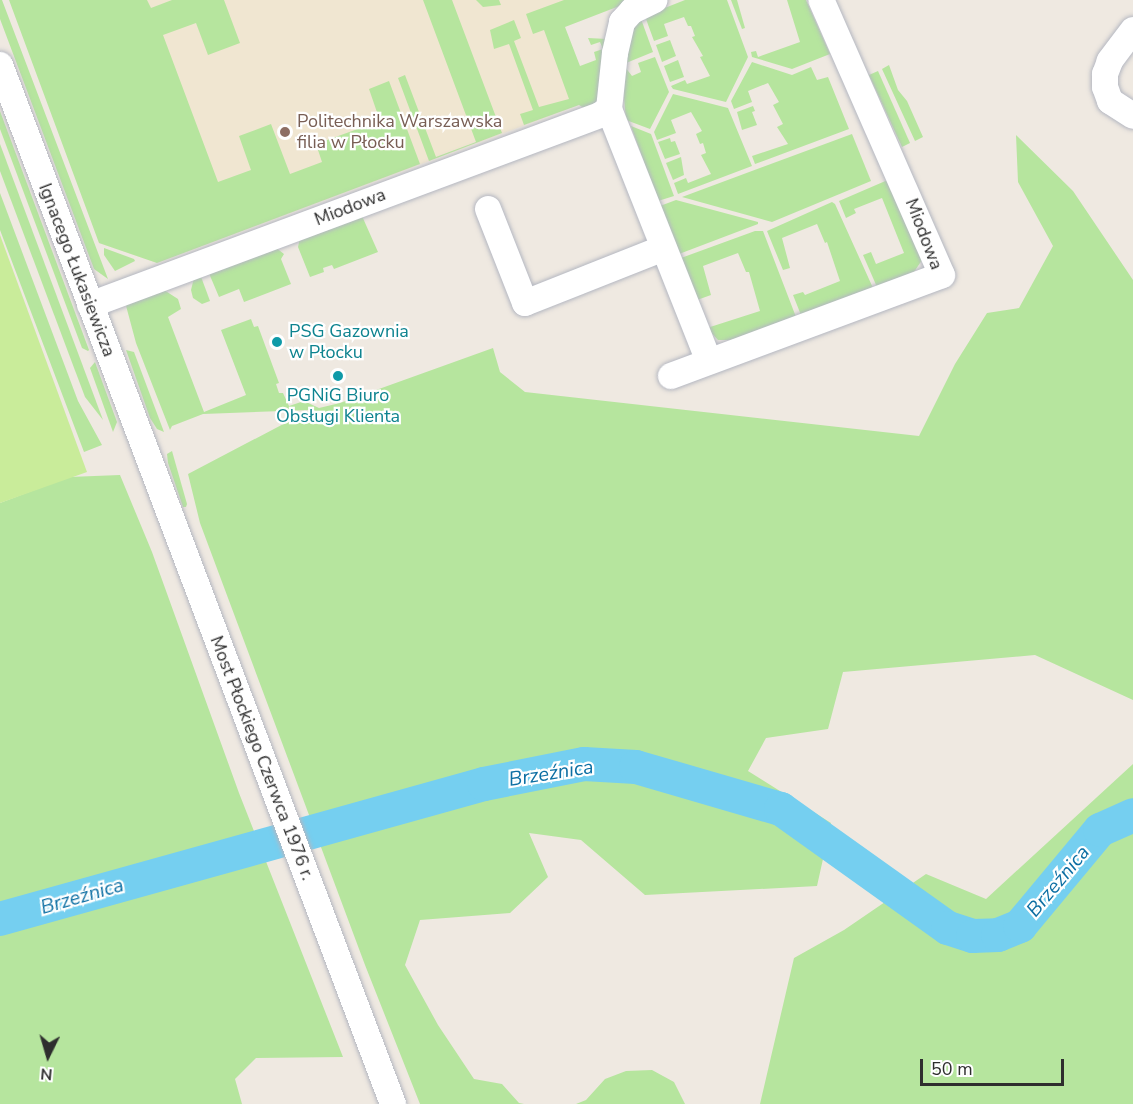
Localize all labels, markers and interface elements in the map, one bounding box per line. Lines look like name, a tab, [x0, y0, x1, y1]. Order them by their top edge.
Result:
place label: Politechnika Warszawska filia w Płocku	[297, 111, 502, 154]
marker: Politechnika Warszawska filia w Płocku	[278, 125, 292, 139]
street label: Ignacego Łukasiewicza	[34, 180, 120, 360]
street label: Miodowa	[311, 184, 389, 230]
street label: Miodowa	[901, 195, 947, 273]
place label: PSG Gazownia w Płocku	[289, 321, 409, 364]
marker: PSG Gazownia w Płocku	[270, 335, 284, 349]
marker: PGNiG Biuro Obsługi Klienta	[331, 369, 345, 383]
place label: PGNiG Biuro Obsługi Klienta	[276, 385, 400, 428]
street label: Most Płockiego Czerwca 1976 r.	[205, 633, 319, 883]
water label: Brzeźnica	[507, 754, 595, 792]
water label: Brzeźnica	[1021, 841, 1095, 921]
water label: Brzeźnica	[38, 873, 126, 919]
north arrow	[18, 1026, 78, 1086]
scale bar	[923, 1047, 1067, 1085]
text: 50 m	[931, 1057, 973, 1081]
text: N	[40, 1062, 53, 1085]

